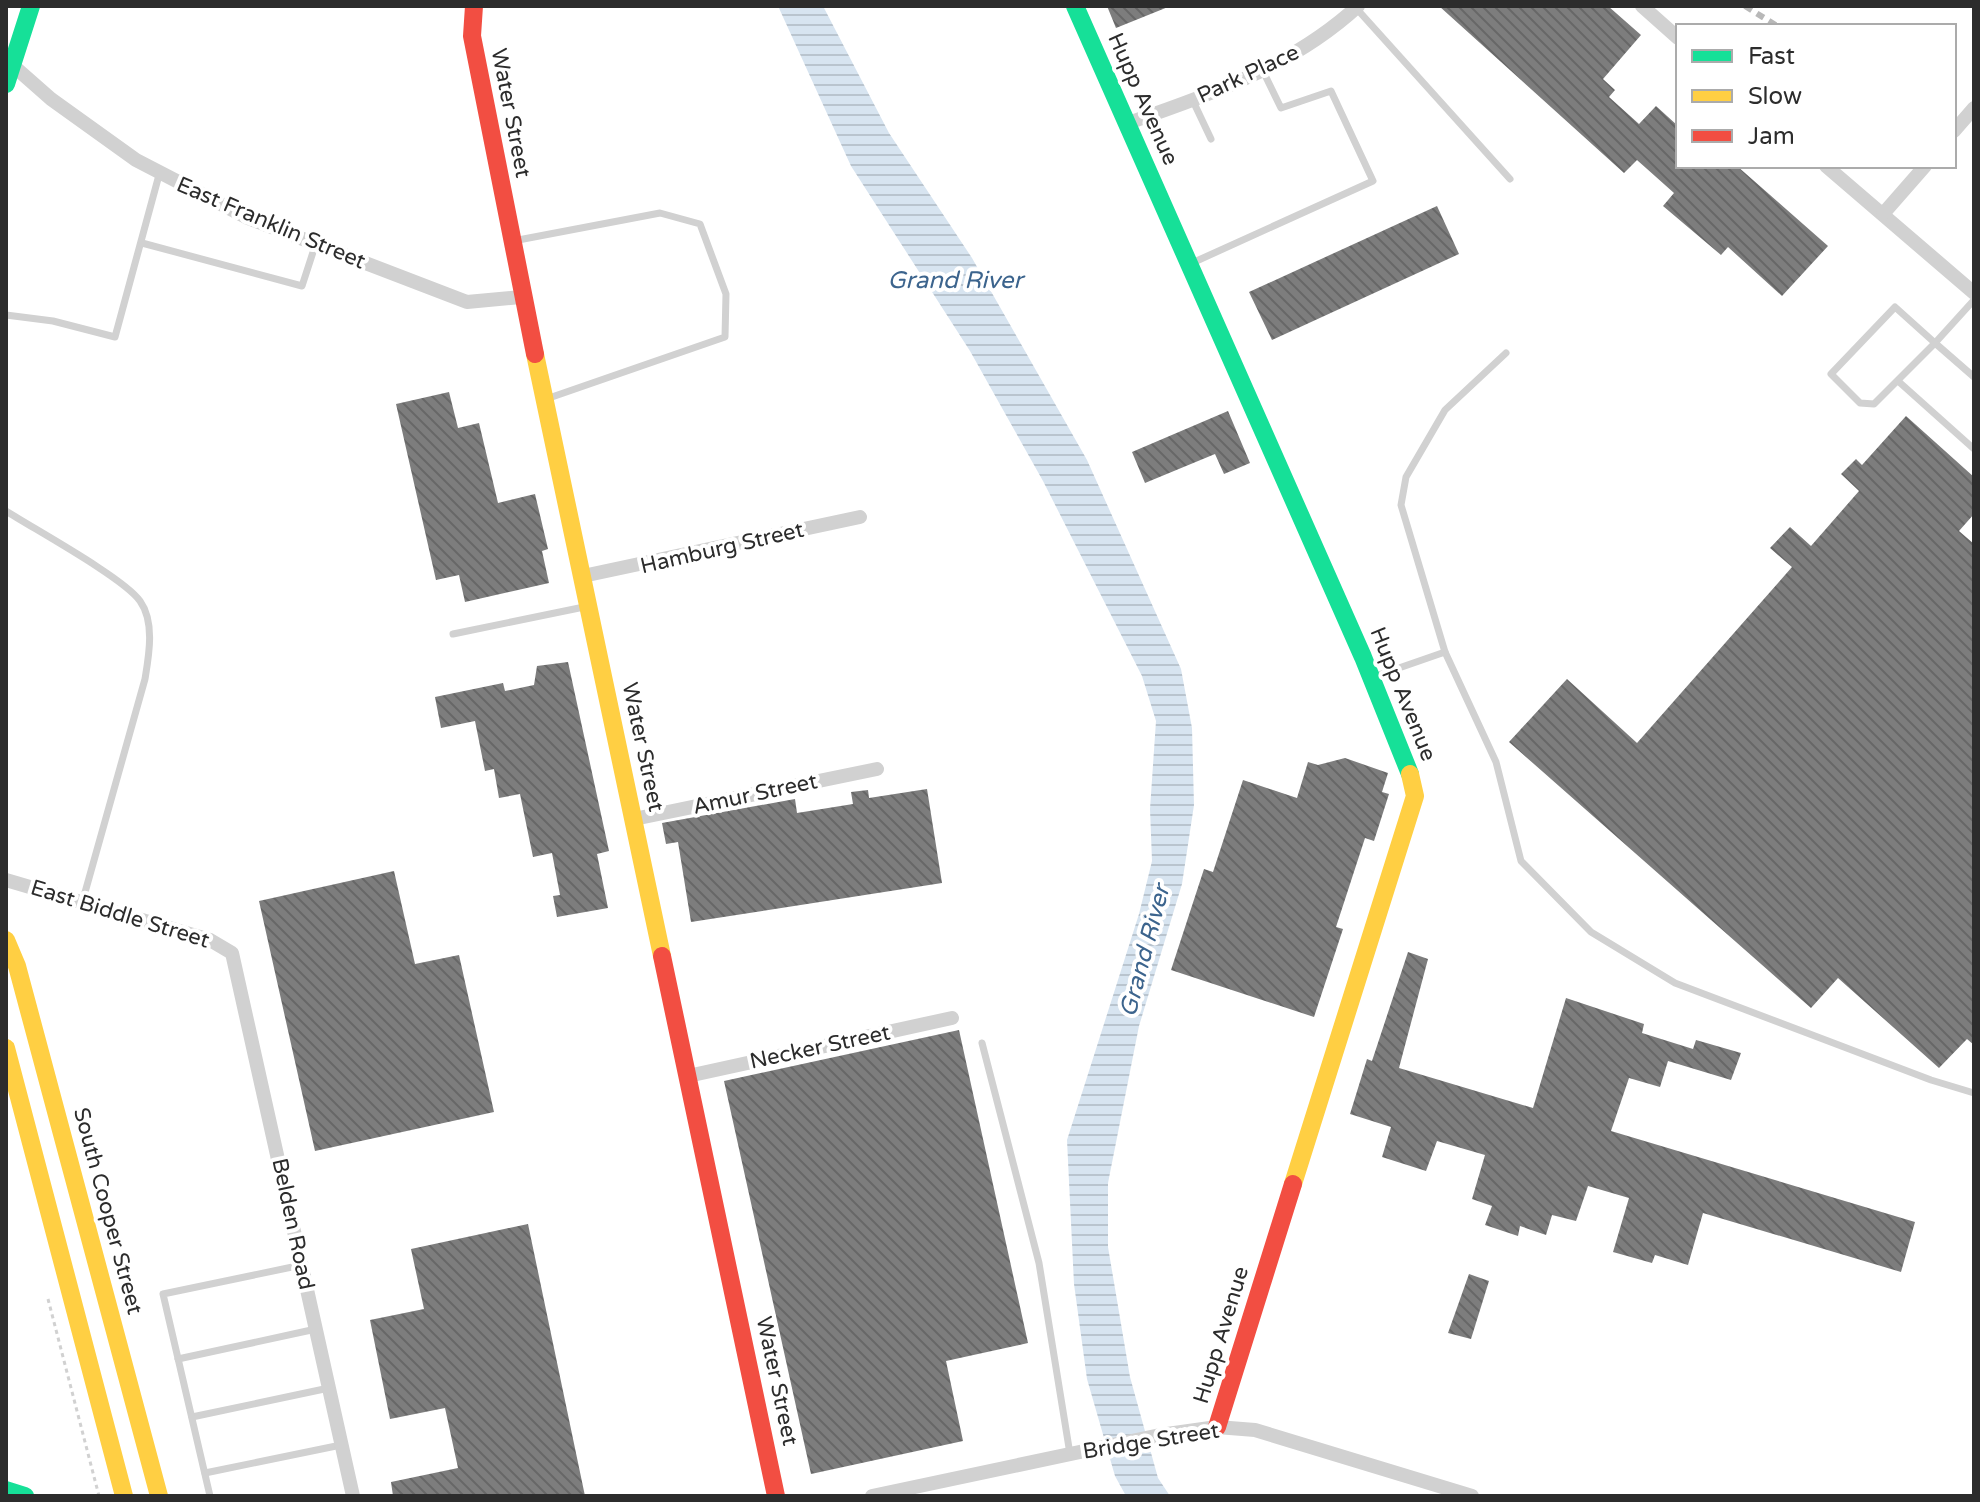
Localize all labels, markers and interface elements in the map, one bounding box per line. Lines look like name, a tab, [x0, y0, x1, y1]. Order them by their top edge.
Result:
legend	[1676, 24, 1956, 168]
street label: Hupp Avenue	[1102, 29, 1184, 169]
street label: Park Place	[1193, 39, 1303, 109]
text: Fast	[1748, 42, 1795, 71]
street label: Water Street	[486, 46, 536, 180]
text: Slow	[1748, 82, 1802, 111]
text: Jam	[1748, 122, 1795, 151]
street label: East Franklin Street	[173, 171, 369, 275]
water label: Grand River	[887, 266, 1025, 295]
street label: Hamburg Street	[638, 517, 806, 579]
street label: Hupp Avenue	[1364, 623, 1442, 765]
street label: Water Street	[617, 680, 669, 814]
street label: Amur Street	[690, 768, 820, 820]
street label: East Biddle Street	[27, 874, 213, 954]
water label: Grand River	[1113, 879, 1177, 1020]
street label: Necker Street	[747, 1019, 893, 1075]
street label: South Cooper Street	[68, 1105, 148, 1317]
street label: Belden Road	[266, 1156, 320, 1292]
street label: Hupp Avenue	[1188, 1263, 1254, 1407]
street label: Water Street	[751, 1314, 803, 1448]
street label: Bridge Street	[1081, 1417, 1221, 1465]

